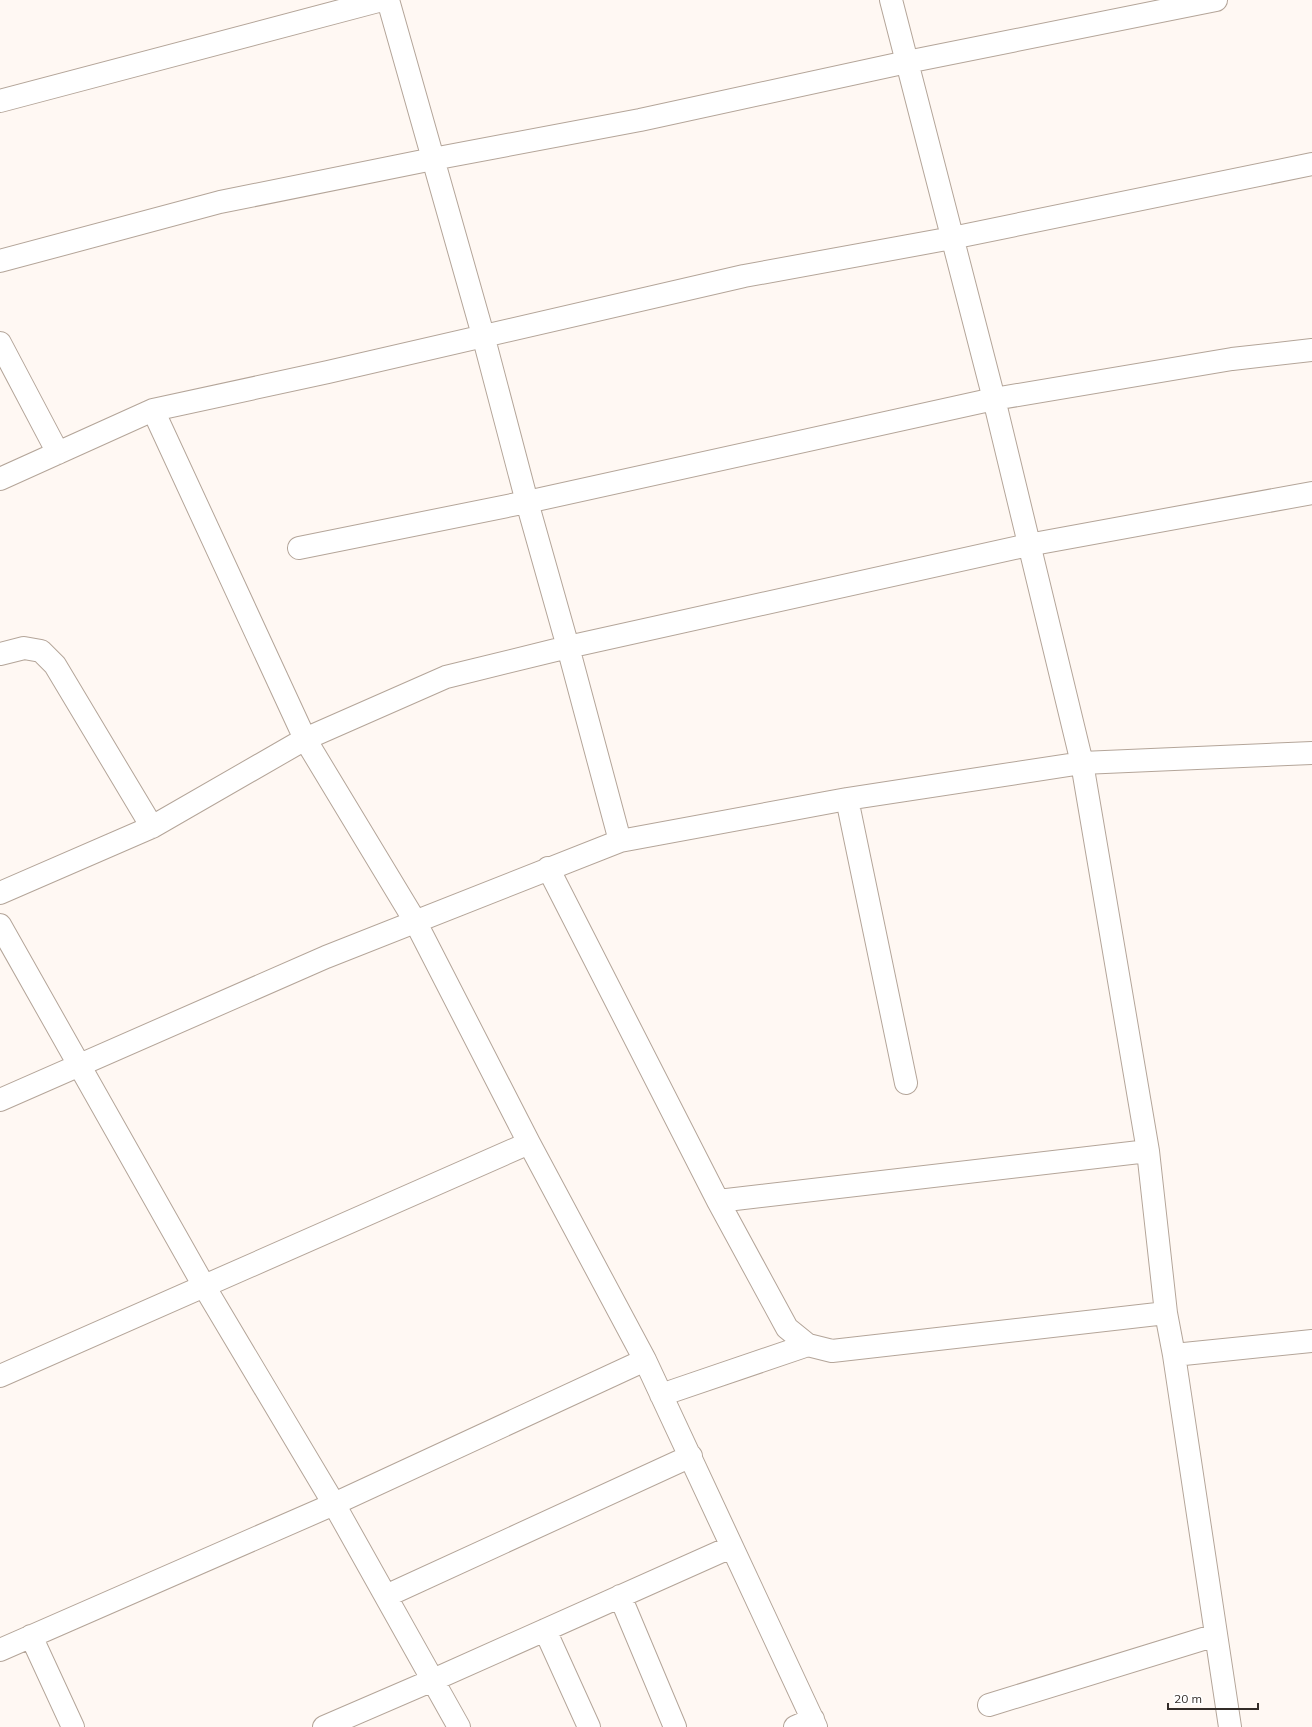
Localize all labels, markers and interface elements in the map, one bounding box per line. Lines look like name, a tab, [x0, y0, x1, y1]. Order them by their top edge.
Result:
scale bar	[1168, 1685, 1258, 1711]
text: 20 m	[1174, 1691, 1202, 1706]

